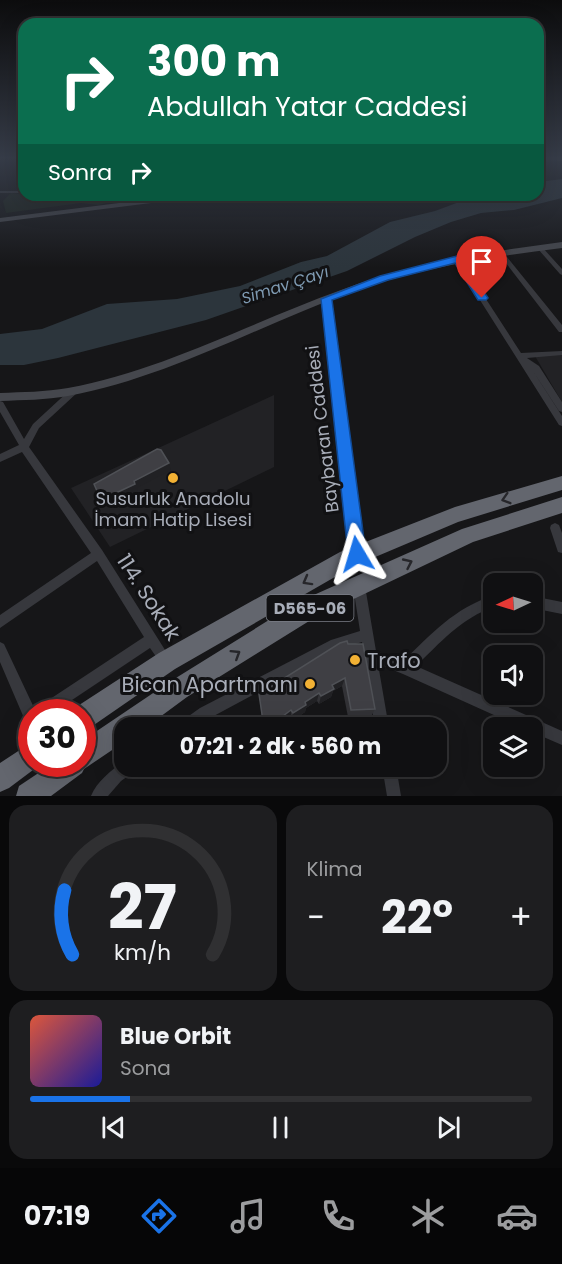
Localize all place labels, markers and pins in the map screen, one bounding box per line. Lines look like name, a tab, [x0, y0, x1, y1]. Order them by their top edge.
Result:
pin	[456, 236, 507, 298]
marker: Susurluk Anadolu İmam Hatip Lisesi	[166, 471, 180, 485]
place label: Susurluk Anadolu İmam Hatip Lisesi	[94, 486, 252, 532]
place label: Trafo	[367, 646, 421, 675]
marker: Trafo	[348, 653, 362, 667]
place label: Bican Apartmanı	[122, 670, 298, 699]
marker: Bican Apartmanı	[303, 677, 317, 691]

